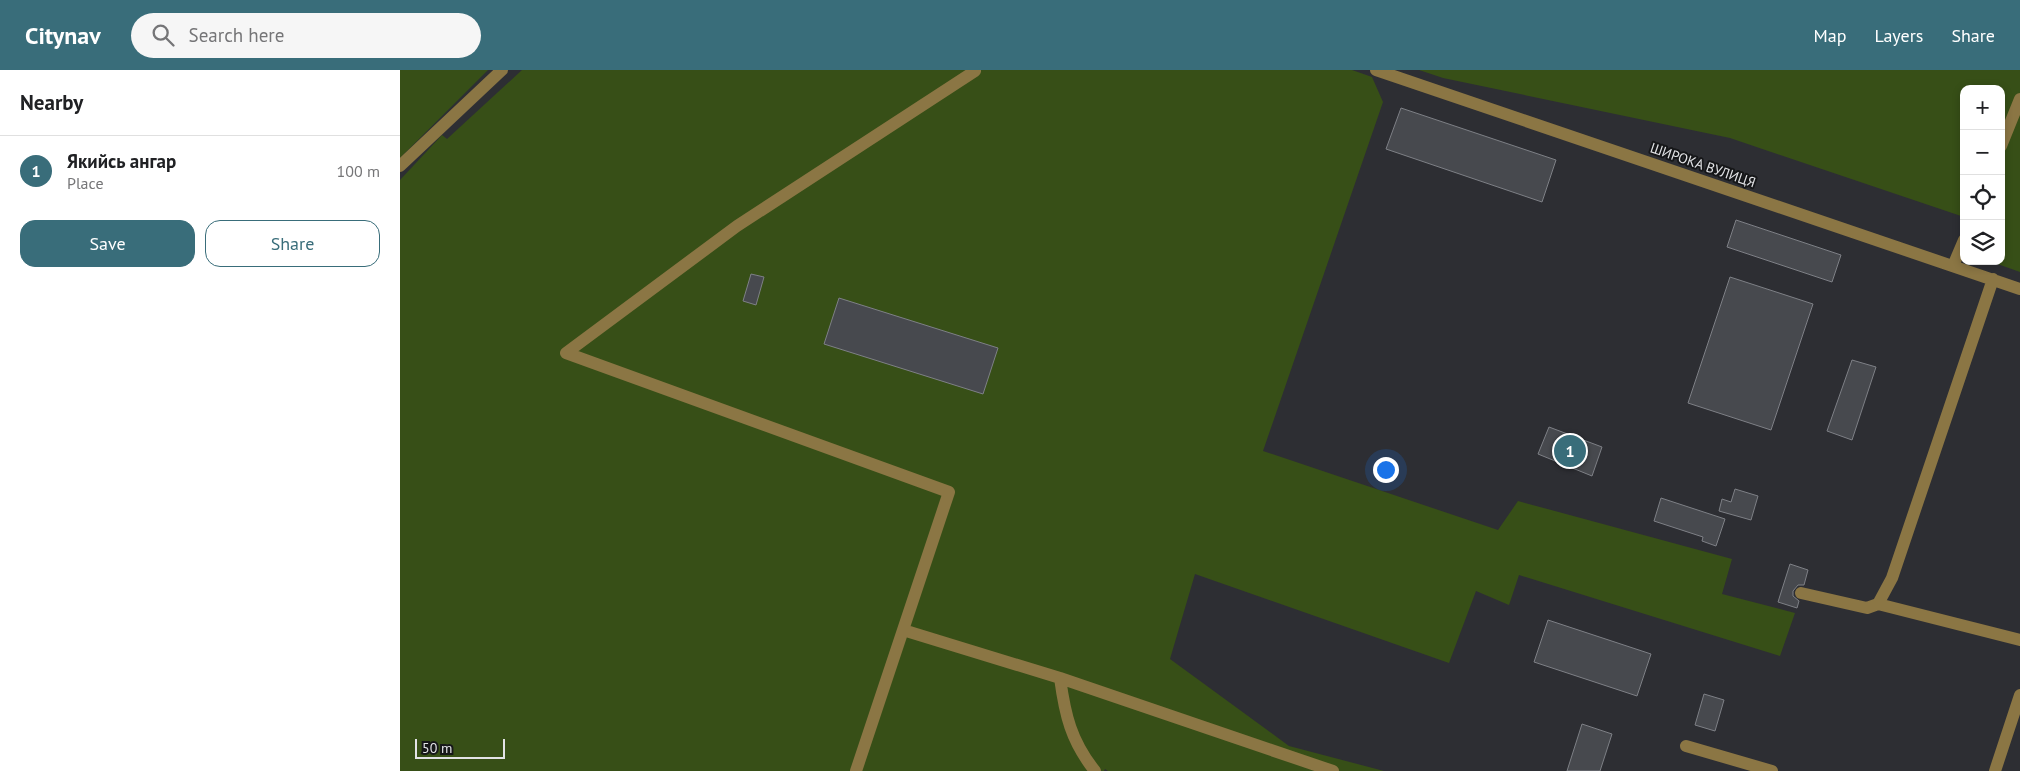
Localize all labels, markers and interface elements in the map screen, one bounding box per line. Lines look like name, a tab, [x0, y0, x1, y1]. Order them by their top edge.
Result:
search box	[131, 13, 481, 58]
text: Citynav	[25, 20, 101, 51]
icon: search	[149, 21, 177, 49]
text: Search here	[189, 23, 284, 47]
text: Map	[1814, 24, 1846, 47]
text: Layers	[1874, 24, 1923, 47]
text: Share	[1951, 24, 1995, 47]
map controls	[1960, 85, 2005, 265]
button: +	[1960, 85, 2005, 130]
text: Nearby	[20, 89, 83, 116]
button: −	[1960, 130, 2005, 175]
street label: ШИРОКА ВУЛИЦЯ	[1648, 139, 1758, 191]
text: Якийсь ангар	[67, 149, 176, 173]
text: 1	[31, 161, 41, 181]
text: 100 m	[337, 161, 380, 181]
text: Place	[67, 173, 104, 193]
button: locate	[1960, 175, 2005, 220]
button: Save	[20, 220, 195, 267]
button: Share	[205, 220, 380, 267]
button: layers	[1960, 220, 2005, 265]
pin: 1	[1554, 432, 1586, 470]
your location	[1373, 457, 1399, 483]
scale bar	[415, 736, 505, 759]
text: 50 m	[422, 739, 452, 757]

